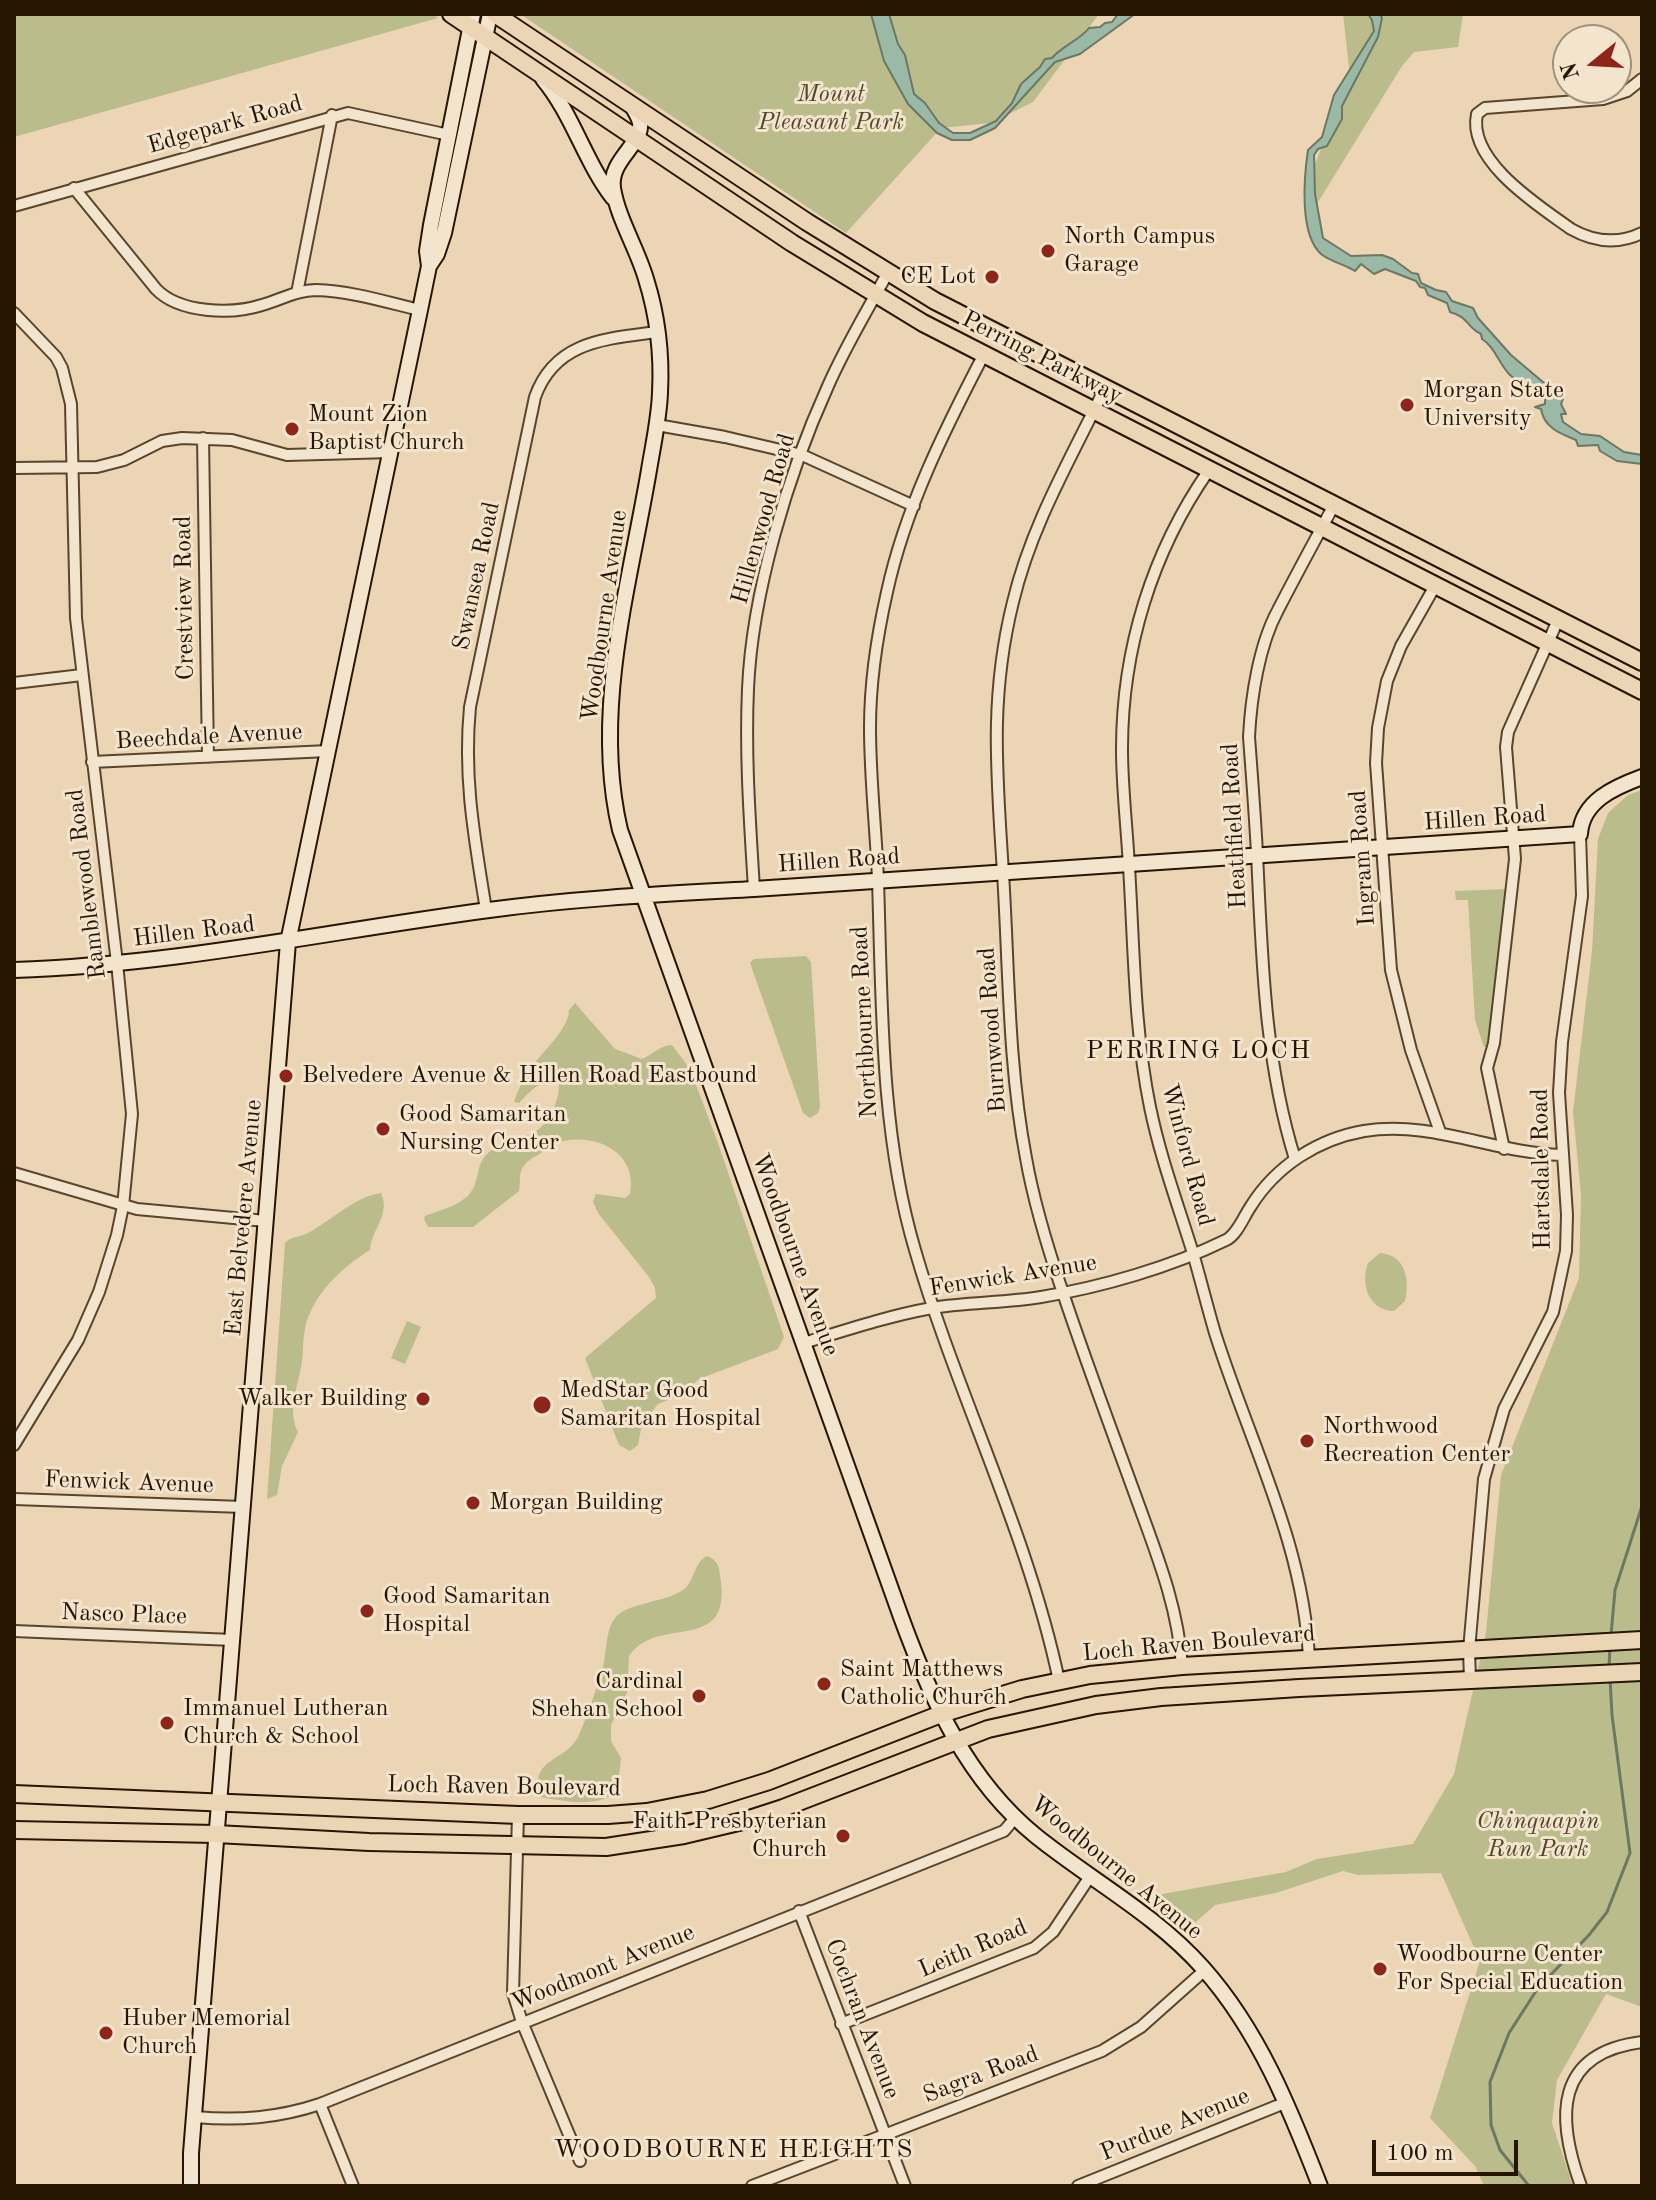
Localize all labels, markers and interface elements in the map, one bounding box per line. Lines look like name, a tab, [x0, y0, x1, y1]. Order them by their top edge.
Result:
north arrow	[1552, 24, 1632, 104]
text: N	[1558, 59, 1584, 82]
park label: Mount Pleasant Park	[758, 81, 904, 137]
street label: Edgepark Road	[144, 89, 306, 161]
place label: North Campus Garage	[1064, 223, 1215, 279]
marker: North Campus Garage	[1039, 242, 1057, 260]
place label: CE Lot	[900, 263, 976, 291]
marker: CE Lot	[983, 268, 1001, 286]
street label: Perring Parkway	[957, 305, 1127, 411]
place label: Morgan State University	[1423, 377, 1564, 433]
marker: Morgan State University	[1398, 396, 1416, 414]
place label: Mount Zion Baptist Church	[308, 401, 465, 457]
marker: Mount Zion Baptist Church	[283, 420, 301, 438]
street label: Hillenwood Road	[726, 430, 802, 608]
street label: Swansea Road	[447, 499, 507, 653]
street label: Woodbourne Avenue	[576, 508, 634, 724]
street label: Crestview Road	[169, 515, 201, 681]
street label: Beechdale Avenue	[115, 718, 303, 756]
street label: Heathfield Road	[1216, 742, 1254, 910]
street label: Ramblewood Road	[61, 787, 113, 981]
street label: Ingram Road	[1344, 789, 1382, 927]
street label: Hillen Road	[1423, 800, 1547, 838]
street label: Hillen Road	[777, 842, 901, 880]
street label: Hillen Road	[131, 910, 257, 954]
street label: Northbourne Road	[846, 925, 884, 1119]
street label: Burnwood Road	[973, 946, 1013, 1114]
district label: PERRING LOCH	[1086, 1035, 1312, 1067]
place label: Belvedere Avenue & Hillen Road Eastbound	[302, 1062, 757, 1090]
marker: Belvedere Avenue & Hillen Road Eastbound	[277, 1067, 295, 1085]
street label: Winford Road	[1154, 1081, 1220, 1229]
street label: Hartsdale Road	[1526, 1088, 1558, 1250]
street label: East Belvedere Avenue	[219, 1098, 269, 1338]
place label: Good Samaritan Nursing Center	[399, 1101, 567, 1157]
marker: Good Samaritan Nursing Center	[374, 1120, 392, 1138]
street label: Woodbourne Avenue	[745, 1150, 845, 1360]
street label: Fenwick Avenue	[927, 1249, 1099, 1303]
place label: MedStar Good Samaritan Hospital	[560, 1377, 761, 1433]
place label: Walker Building	[238, 1385, 407, 1413]
marker: Walker Building	[414, 1390, 432, 1408]
marker: MedStar Good Samaritan Hospital	[531, 1394, 553, 1416]
place label: Northwood Recreation Center	[1323, 1413, 1510, 1469]
marker: Northwood Recreation Center	[1298, 1432, 1316, 1450]
street label: Fenwick Avenue	[44, 1466, 214, 1500]
place label: Morgan Building	[489, 1489, 663, 1517]
marker: Morgan Building	[464, 1494, 482, 1512]
place label: Good Samaritan Hospital	[383, 1583, 551, 1639]
street label: Nasco Place	[61, 1598, 187, 1632]
marker: Good Samaritan Hospital	[358, 1602, 376, 1620]
street label: Loch Raven Boulevard	[1081, 1619, 1317, 1669]
place label: Saint Matthews Catholic Church	[840, 1656, 1007, 1712]
place label: Cardinal Shehan School	[531, 1668, 683, 1724]
marker: Saint Matthews Catholic Church	[815, 1675, 833, 1693]
marker: Cardinal Shehan School	[690, 1687, 708, 1705]
place label: Immanuel Lutheran Church & School	[183, 1695, 388, 1751]
marker: Immanuel Lutheran Church & School	[158, 1714, 176, 1732]
street label: Loch Raven Boulevard	[387, 1771, 621, 1803]
street label: Woodbourne Avenue	[1024, 1790, 1208, 1946]
place label: Faith Presbyterian Church	[633, 1808, 827, 1864]
park label: Chinquapin Run Park	[1477, 1808, 1599, 1864]
marker: Faith Presbyterian Church	[834, 1827, 852, 1845]
street label: Leith Road	[914, 1913, 1032, 1985]
street label: Woodmont Avenue	[507, 1918, 699, 2018]
street label: Cochran Avenue	[818, 1935, 906, 2103]
place label: Woodbourne Center For Special Education	[1396, 1941, 1623, 1997]
marker: Woodbourne Center For Special Education	[1371, 1960, 1389, 1978]
place label: Huber Memorial Church	[122, 2005, 290, 2061]
marker: Huber Memorial Church	[97, 2024, 115, 2042]
street label: Sagra Road	[919, 2040, 1043, 2110]
street label: Purdue Avenue	[1096, 2082, 1254, 2168]
scale bar	[1376, 2124, 1522, 2174]
district label: WOODBOURNE HEIGHTS	[554, 2134, 914, 2166]
text: 100 m	[1386, 2142, 1454, 2166]

